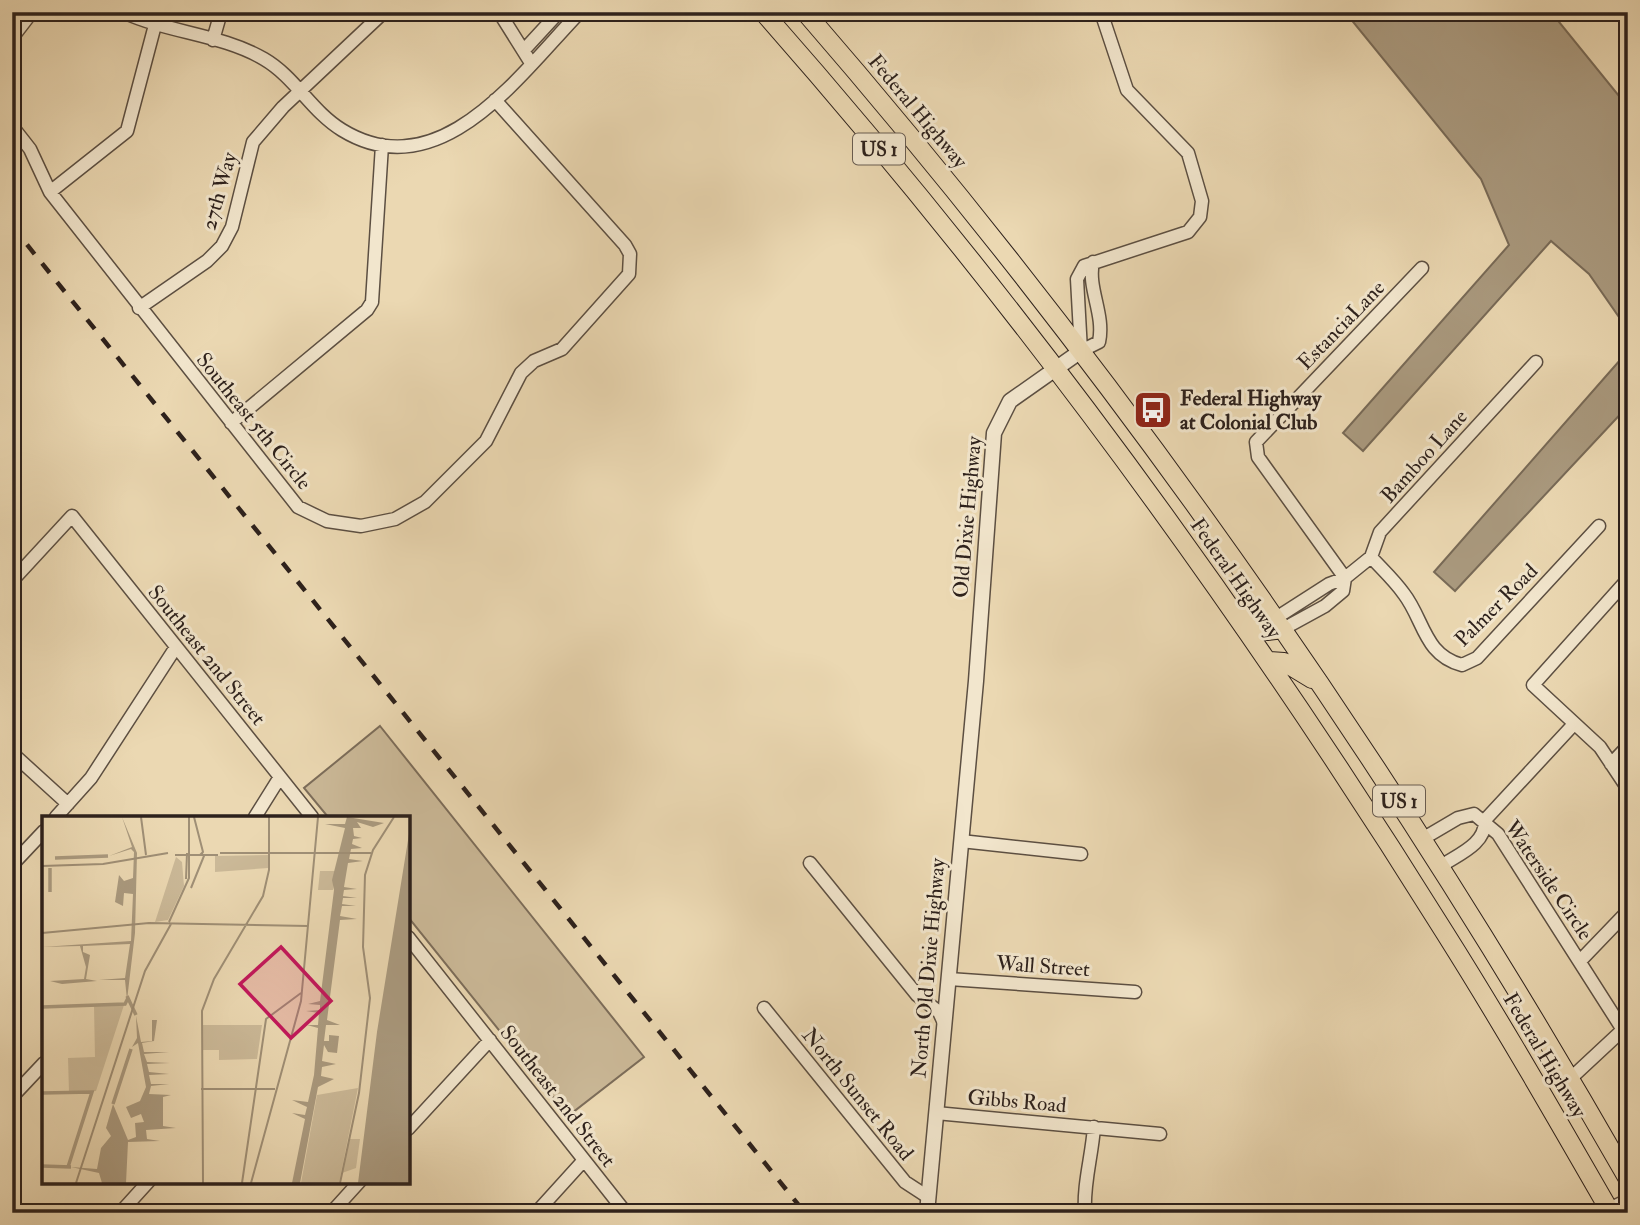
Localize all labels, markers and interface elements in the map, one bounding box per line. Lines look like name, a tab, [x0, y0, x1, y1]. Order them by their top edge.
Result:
street label: Federal Highway	[862, 49, 974, 175]
road number: US 1	[853, 134, 905, 164]
street label: 27th Way	[196, 148, 244, 233]
street label: EstanciaLane	[1292, 275, 1391, 376]
street label: Southeast 5th Circle	[190, 347, 317, 496]
place label: Federal Highway at Colonial Club	[1180, 385, 1322, 436]
bus stop icon: Federal Highway at Colonial Club	[1132, 389, 1174, 431]
street label: Bamboo Lane	[1375, 404, 1474, 509]
street label: Old Dixie Highway	[947, 434, 988, 599]
street label: Federal Highway	[1184, 513, 1288, 645]
street label: Palmer Road	[1449, 558, 1544, 653]
street label: Southeast 2nd Street	[142, 580, 272, 731]
road number: US 1	[1373, 786, 1425, 816]
street label: Waterside Circle	[1498, 814, 1599, 946]
inset map	[42, 816, 410, 1183]
street label: North Old Dixie Highway	[905, 856, 952, 1079]
street label: Wall Street	[994, 950, 1091, 983]
street label: Federal Highway	[1497, 988, 1593, 1123]
street label: Southeast 2nd Street	[494, 1020, 622, 1173]
street label: North Sunset Road	[796, 1023, 920, 1167]
street label: Gibbs Road	[966, 1084, 1068, 1119]

